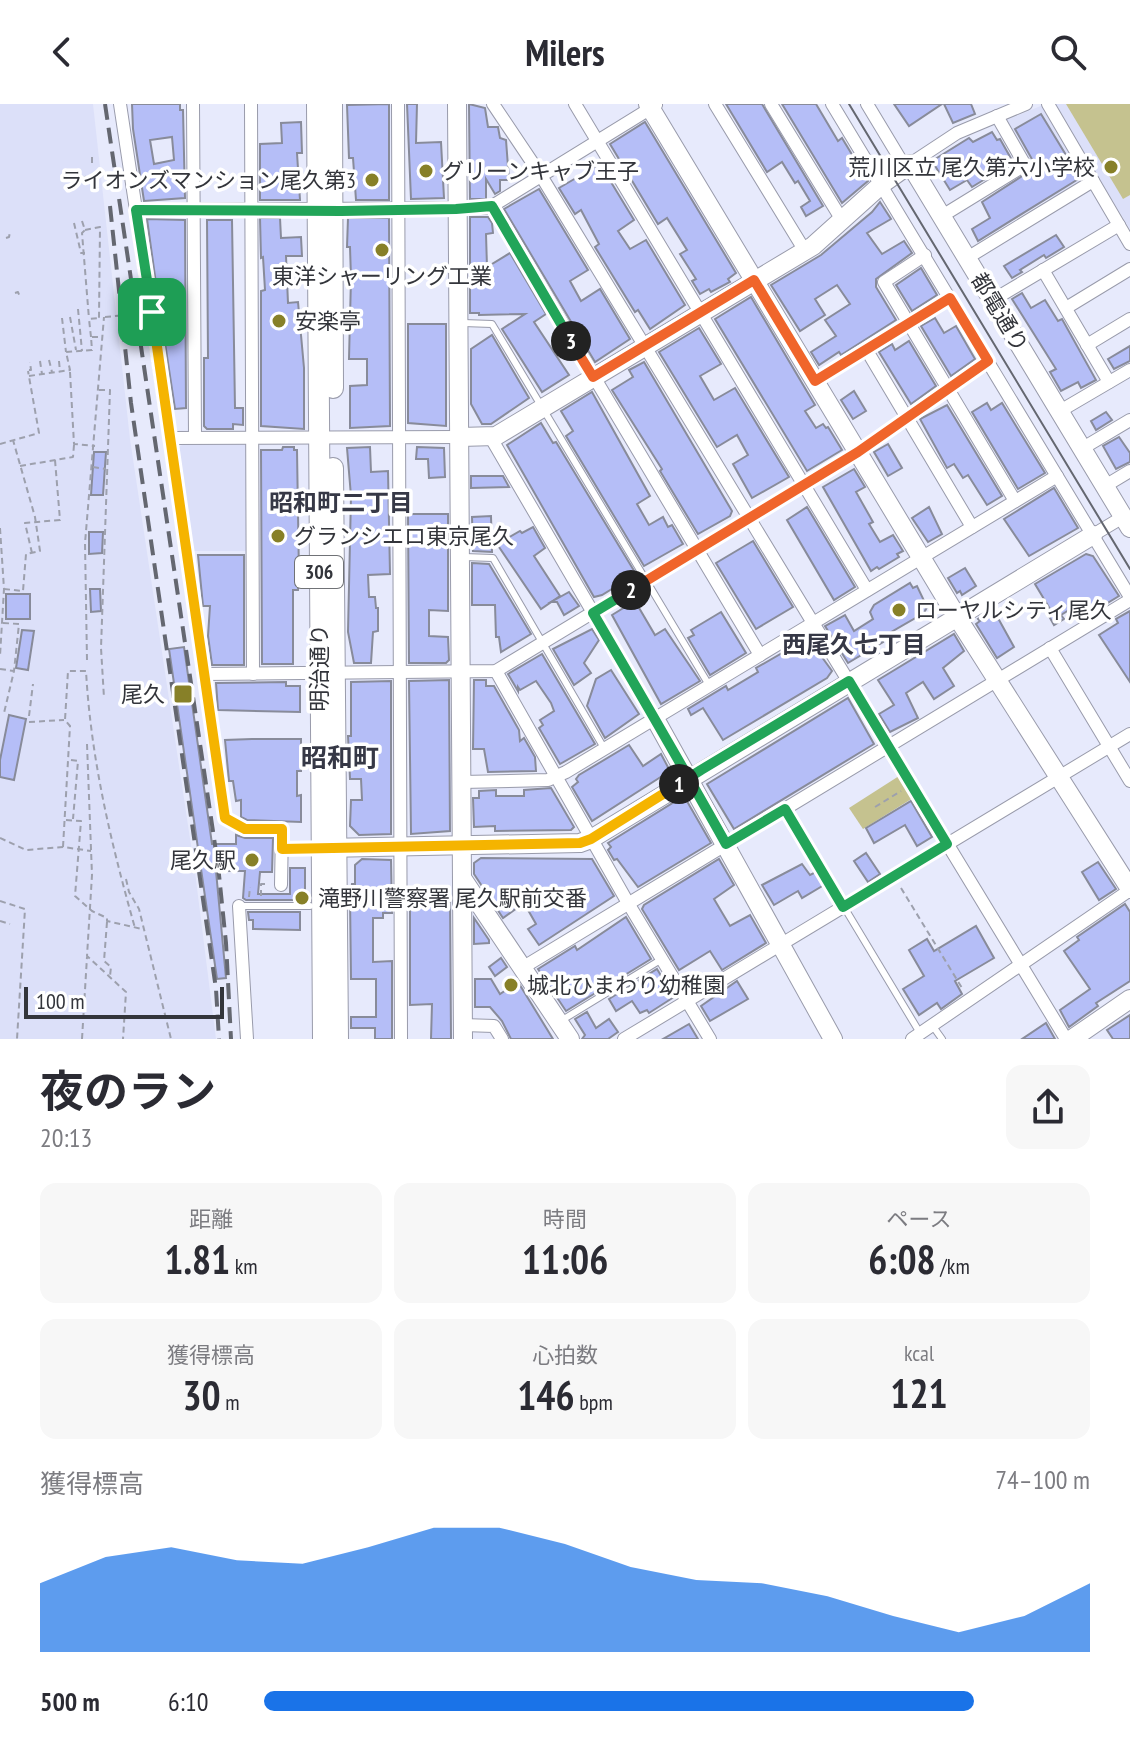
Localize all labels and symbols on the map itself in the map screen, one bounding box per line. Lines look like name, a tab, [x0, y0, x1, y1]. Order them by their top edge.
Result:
place label: 荒川区立 尾久第六小学校	[848, 153, 1095, 181]
place label: グリーンキャブ王子	[442, 157, 639, 185]
marker: 荒川区立 尾久第六小学校	[1102, 158, 1120, 176]
marker: グリーンキャブ王子	[417, 162, 435, 180]
place label: ライオンズマンション尾久第3	[61, 166, 356, 194]
marker: ライオンズマンション尾久第3	[363, 171, 381, 189]
marker: 東洋シャーリング工業	[373, 241, 391, 259]
place label: 東洋シャーリング工業	[272, 262, 492, 290]
street label: 都電通り	[965, 267, 1035, 357]
pin	[118, 278, 186, 346]
place label: 安楽亭	[295, 307, 361, 335]
marker: 安楽亭	[270, 312, 288, 330]
pin: 3	[551, 321, 591, 361]
district label: 昭和町二丁目	[269, 487, 413, 518]
place label: グランシエロ東京尾久	[294, 522, 514, 550]
marker: グランシエロ東京尾久	[269, 527, 287, 545]
road number: 306	[295, 556, 343, 588]
pin: 2	[611, 570, 651, 610]
place label: ローヤルシティ尾久	[915, 596, 1112, 624]
marker: ローヤルシティ尾久	[890, 601, 908, 619]
street label: 明治通り	[305, 624, 333, 712]
district label: 西尾久七丁目	[782, 629, 926, 660]
place label: 尾久	[121, 680, 165, 708]
marker: 尾久	[172, 683, 194, 705]
district label: 昭和町	[301, 741, 379, 774]
pin: 1	[659, 764, 699, 804]
place label: 尾久駅	[170, 846, 236, 874]
marker: 尾久駅	[243, 851, 261, 869]
place label: 滝野川警察署 尾久駅前交番	[318, 884, 587, 912]
marker: 滝野川警察署 尾久駅前交番	[293, 889, 311, 907]
place label: 城北ひまわり幼稚園	[527, 971, 725, 999]
marker: 城北ひまわり幼稚園	[502, 976, 520, 994]
scale bar	[24, 983, 224, 1019]

